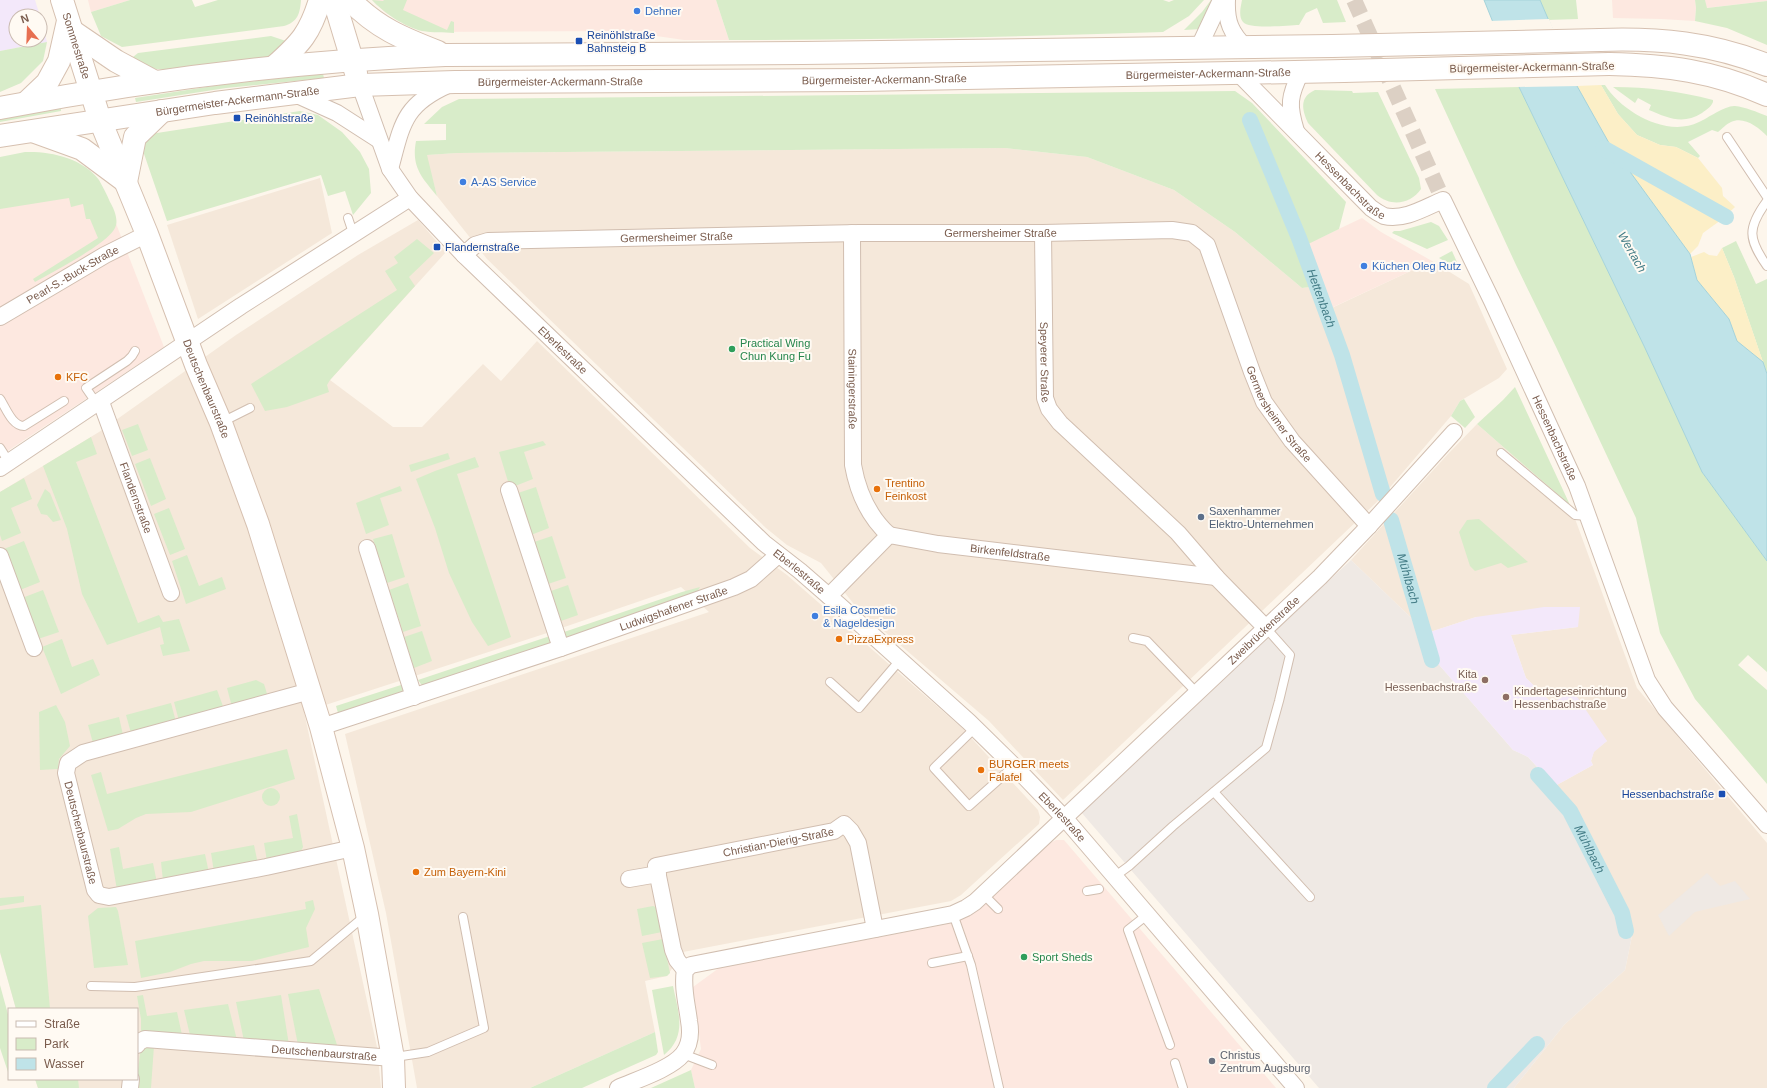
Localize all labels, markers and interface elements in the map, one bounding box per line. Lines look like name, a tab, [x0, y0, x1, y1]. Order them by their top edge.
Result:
place label: Dehner	[645, 5, 681, 17]
marker: Dehner	[632, 6, 642, 16]
north arrow	[8, 8, 48, 48]
street label: Sommestraße	[60, 11, 93, 81]
text: N	[19, 12, 31, 26]
place label: Reinöhlstraße Bahnsteig B	[587, 29, 655, 54]
marker: Reinöhlstraße Bahnsteig B	[574, 36, 584, 46]
street label: Bürgermeister-Ackermann-Straße	[1449, 60, 1615, 74]
street label: Bürgermeister-Ackermann-Straße	[1126, 66, 1291, 81]
street label: Bürgermeister-Ackermann-Straße	[802, 72, 967, 86]
street label: Bürgermeister-Ackermann-Straße	[478, 75, 643, 88]
street label: Bürgermeister-Ackermann-Straße	[155, 84, 320, 118]
place label: Reinöhlstraße	[245, 112, 313, 124]
marker: Reinöhlstraße	[232, 113, 242, 123]
street label: Hessenbachstraße	[1313, 149, 1387, 222]
place label: A-AS Service	[471, 176, 536, 188]
marker: A-AS Service	[458, 177, 468, 187]
street label: Germersheimer Straße	[944, 227, 1057, 239]
water label: Wertach	[1615, 229, 1649, 275]
street label: Germersheimer Straße	[620, 230, 733, 244]
place label: Flandernstraße	[445, 241, 520, 253]
marker: Flandernstraße	[432, 242, 442, 252]
street label: Pearl-S.-Buck-Straße	[24, 243, 121, 306]
place label: Küchen Oleg Rutz	[1372, 260, 1461, 272]
marker: Küchen Oleg Rutz	[1359, 261, 1369, 271]
water label: Hettenbach	[1304, 267, 1338, 330]
street label: Speyerer Straße	[1038, 322, 1052, 404]
street label: Eberlestraße	[536, 324, 590, 376]
place label: Practical Wing Chun Kung Fu	[740, 337, 811, 362]
street label: Deutschenbaurstraße	[181, 338, 232, 440]
marker: Practical Wing Chun Kung Fu	[727, 344, 737, 354]
street label: Stainingerstraße	[846, 349, 859, 429]
street label: Germersheimer Straße	[1244, 364, 1314, 464]
place label: KFC	[66, 371, 88, 383]
marker: KFC	[53, 372, 63, 382]
street label: Hessenbachstraße	[1530, 393, 1580, 482]
street label: Flandernstraße	[118, 461, 155, 535]
place label: Trentino Feinkost	[885, 477, 927, 502]
marker: Trentino Feinkost	[872, 484, 882, 494]
place label: Saxenhammer Elektro-Unternehmen	[1209, 505, 1314, 530]
marker: Saxenhammer Elektro-Unternehmen	[1196, 512, 1206, 522]
street label: Birkenfeldstraße	[970, 542, 1051, 563]
street label: Eberlestraße	[771, 547, 827, 596]
water label: Mühlbach	[1394, 552, 1422, 606]
street label: Ludwigshafener Straße	[618, 584, 729, 633]
street label: Zweibrückenstraße	[1225, 594, 1302, 667]
place label: Esila Cosmetic & Nageldesign	[823, 604, 896, 629]
marker: Esila Cosmetic & Nageldesign	[810, 611, 820, 621]
place label: PizzaExpress	[847, 633, 914, 645]
marker: PizzaExpress	[834, 634, 844, 644]
place label: Kita Hessenbachstraße	[1385, 668, 1478, 693]
marker: Kita Hessenbachstraße	[1480, 675, 1490, 685]
place label: Kindertageseinrichtung Hessenbachstraße	[1514, 685, 1627, 710]
marker: Kindertageseinrichtung Hessenbachstraße	[1501, 692, 1511, 702]
place label: BURGER meets Falafel	[989, 758, 1070, 783]
marker: BURGER meets Falafel	[976, 765, 986, 775]
street label: Deutschenbaurstraße	[62, 780, 99, 885]
place label: Hessenbachstraße	[1622, 788, 1714, 800]
street label: Eberlestraße	[1036, 789, 1088, 844]
marker: Hessenbachstraße	[1717, 789, 1727, 799]
water label: Mühlbach	[1571, 823, 1608, 876]
street label: Christian-Dierig-Straße	[722, 825, 835, 859]
place label: Zum Bayern-Kini	[424, 866, 506, 878]
marker: Zum Bayern-Kini	[411, 867, 421, 877]
place label: Sport Sheds	[1032, 951, 1093, 963]
marker: Sport Sheds	[1019, 952, 1029, 962]
legend	[8, 1008, 138, 1080]
text: Straße	[44, 1017, 80, 1031]
text: Park	[44, 1037, 70, 1051]
street label: Deutschenbaurstraße	[271, 1043, 377, 1063]
place label: Christus Zentrum Augsburg	[1220, 1049, 1311, 1074]
marker: Christus Zentrum Augsburg	[1207, 1056, 1217, 1066]
text: Wasser	[44, 1057, 84, 1071]

